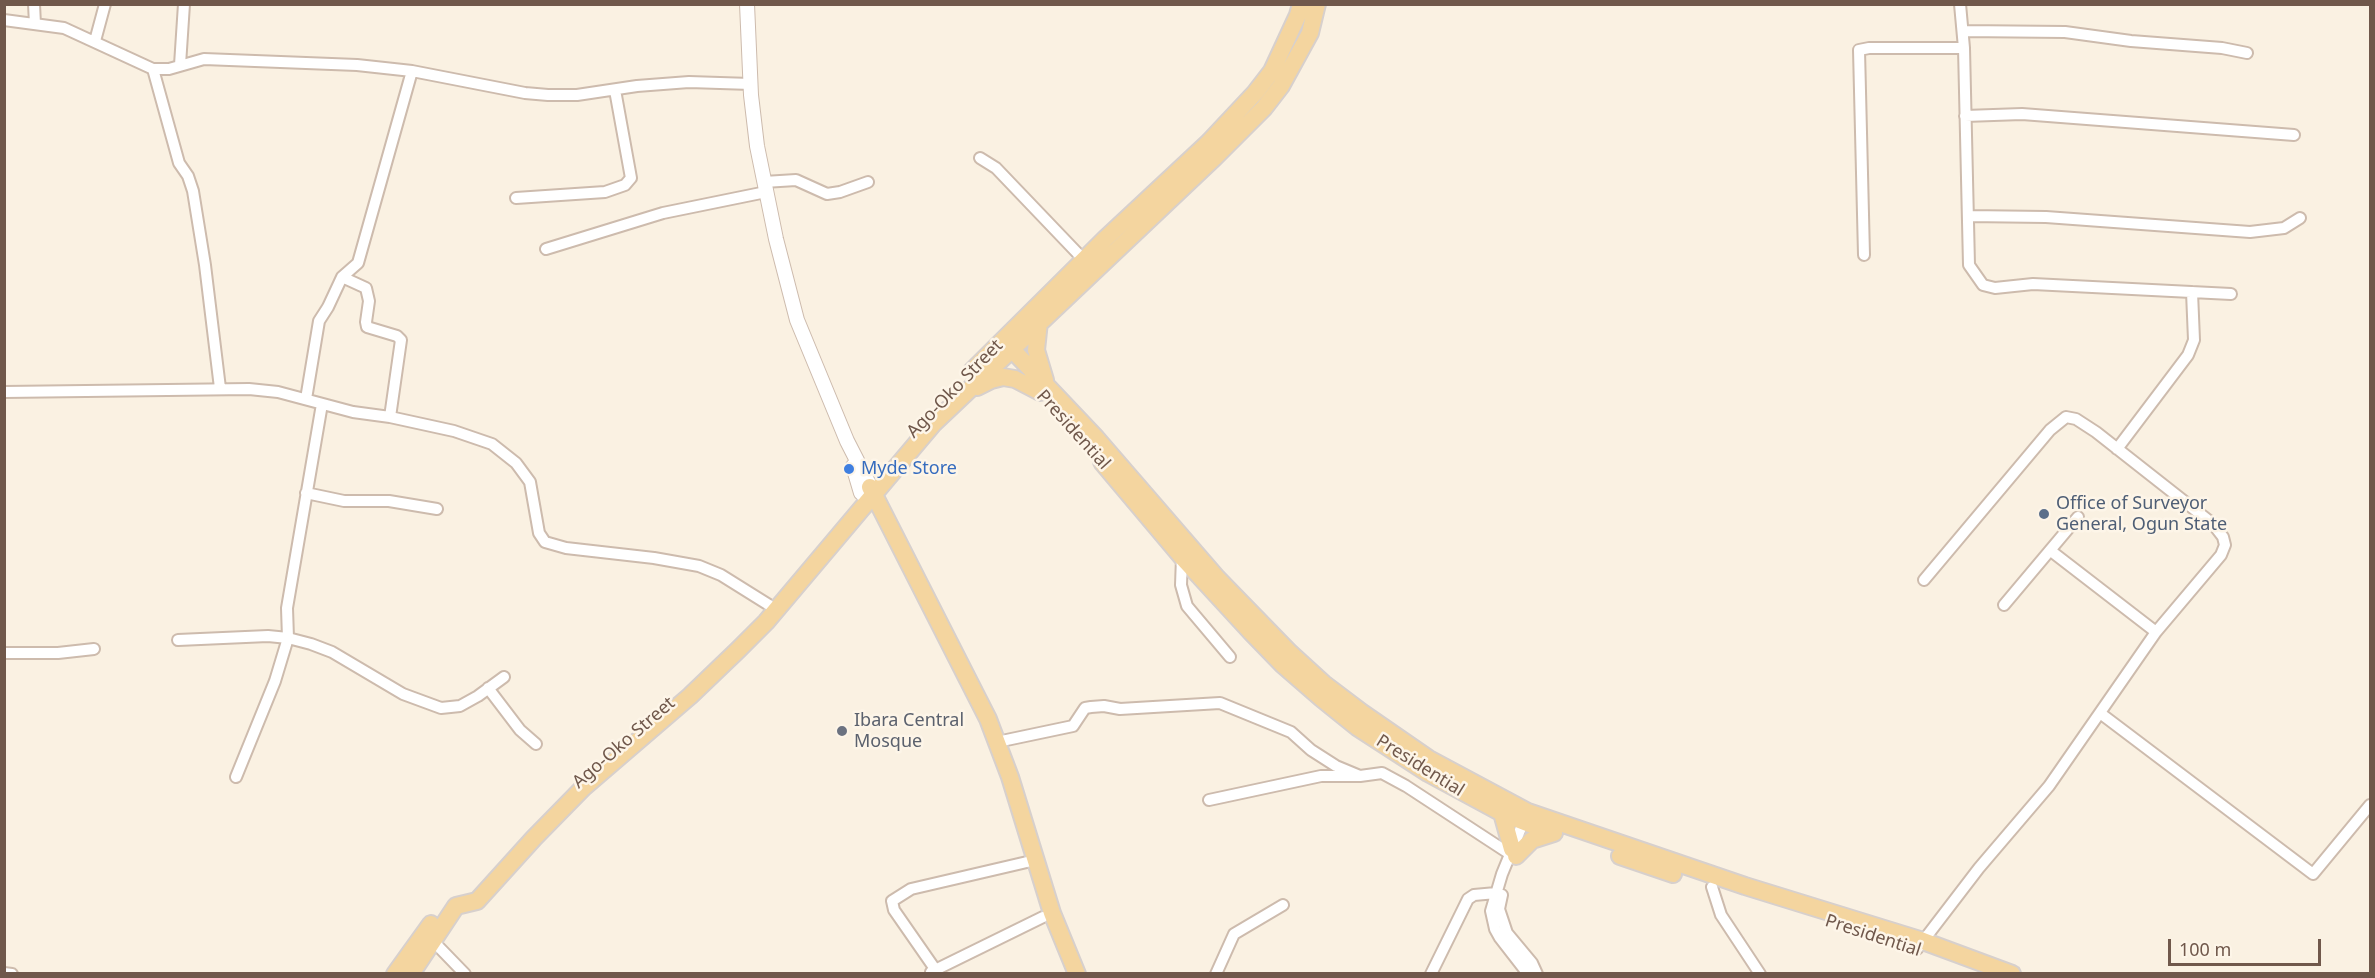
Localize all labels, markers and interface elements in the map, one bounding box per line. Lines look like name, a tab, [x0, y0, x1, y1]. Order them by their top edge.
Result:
street label: Ago-Oko Street	[903, 335, 1007, 443]
street label: Presidential	[1032, 386, 1114, 474]
place label: Myde Store	[861, 458, 957, 480]
marker: Myde Store	[842, 462, 856, 476]
place label: Office of Surveyor General, Ogun State	[2056, 493, 2227, 536]
marker: Office of Surveyor General, Ogun State	[2037, 507, 2051, 521]
street label: Ago-Oko Street	[568, 693, 680, 793]
place label: Ibara Central Mosque	[854, 710, 964, 752]
marker: Ibara Central Mosque	[835, 724, 849, 738]
street label: Presidential	[1372, 730, 1468, 802]
street label: Presidential	[1822, 910, 1924, 962]
scale bar	[2171, 927, 2324, 965]
text: 100 m	[2179, 937, 2231, 961]

